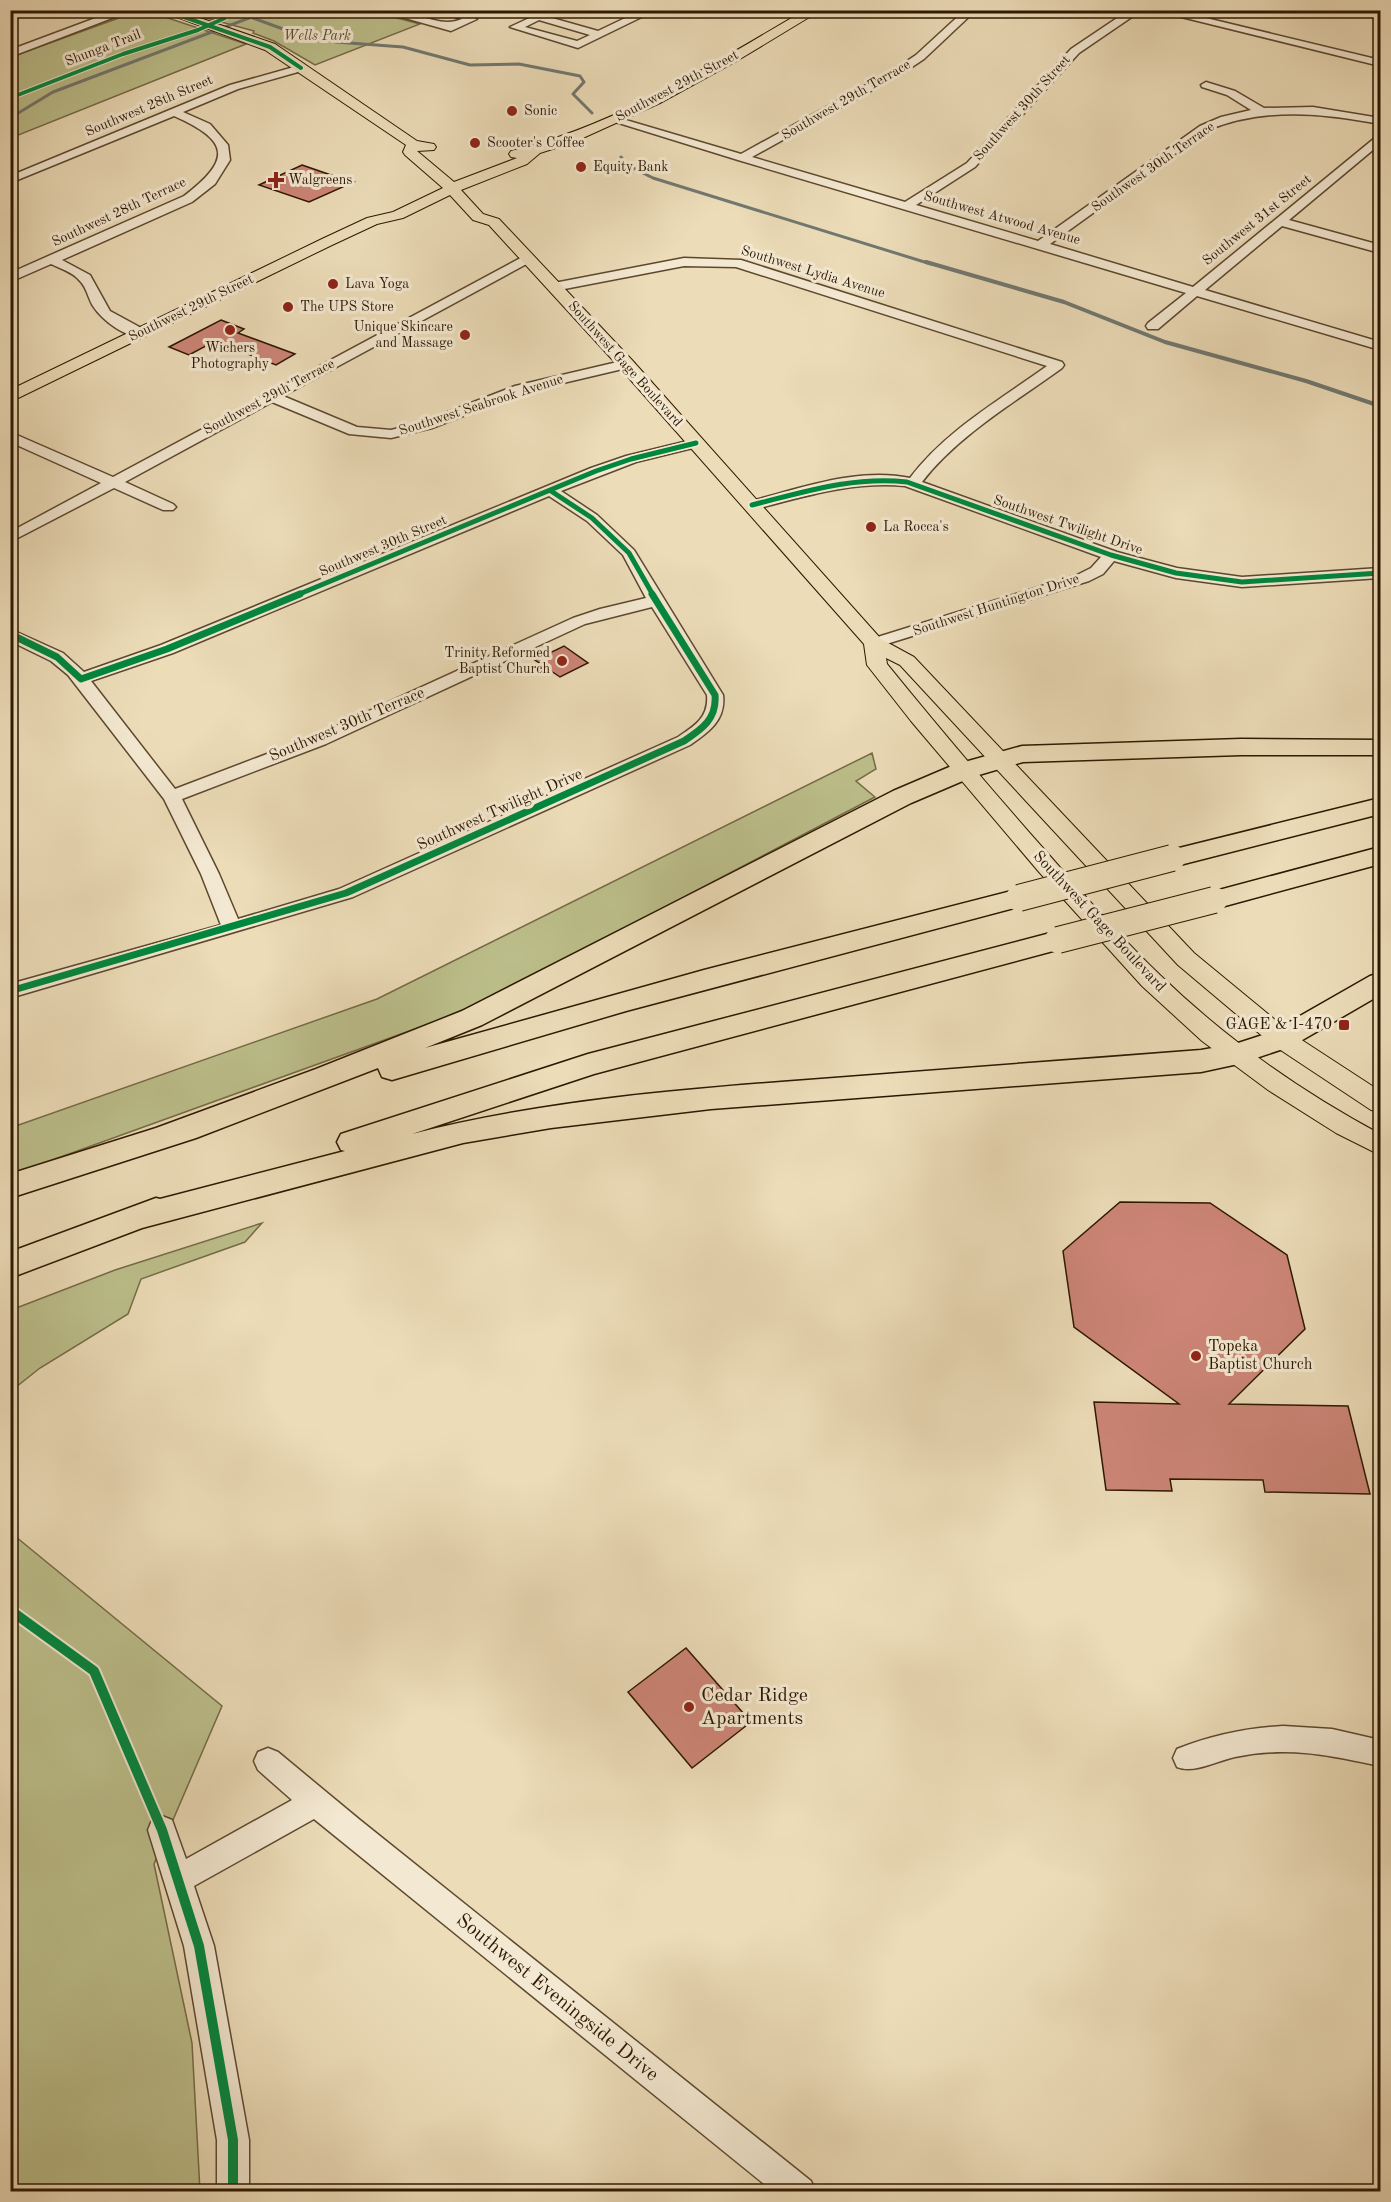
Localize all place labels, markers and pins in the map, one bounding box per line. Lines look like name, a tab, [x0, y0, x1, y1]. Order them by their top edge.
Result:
marker: Sonic	[505, 104, 519, 118]
place label: Sonic	[524, 104, 557, 118]
marker: Scooter's Coffee	[468, 136, 482, 150]
place label: Scooter's Coffee	[487, 136, 585, 150]
marker: Equity Bank	[574, 160, 588, 174]
place label: Equity Bank	[593, 160, 669, 174]
marker: Walgreens	[269, 173, 283, 187]
place label: Walgreens	[288, 173, 352, 187]
marker: Lava Yoga	[326, 277, 340, 291]
place label: Lava Yoga	[345, 277, 409, 291]
marker: The UPS Store	[281, 300, 295, 314]
place label: The UPS Store	[300, 300, 394, 314]
place label: Unique Skincare and Massage	[353, 320, 453, 350]
marker: Wichers Photography	[223, 323, 237, 337]
marker: Unique Skincare and Massage	[458, 328, 472, 342]
place label: Wichers Photography	[191, 341, 270, 371]
marker: La Rocca's	[864, 520, 878, 534]
place label: La Rocca's	[883, 520, 949, 534]
place label: Trinity Reformed Baptist Church	[444, 646, 550, 676]
marker: Trinity Reformed Baptist Church	[555, 654, 569, 668]
place label: GAGE & I-470	[1225, 1017, 1332, 1033]
marker: GAGE & I-470	[1337, 1018, 1351, 1032]
place label: Topeka Baptist Church	[1208, 1339, 1313, 1373]
marker: Topeka Baptist Church	[1189, 1349, 1203, 1363]
place label: Cedar Ridge Apartments	[701, 1686, 808, 1729]
marker: Cedar Ridge Apartments	[682, 1700, 696, 1714]

